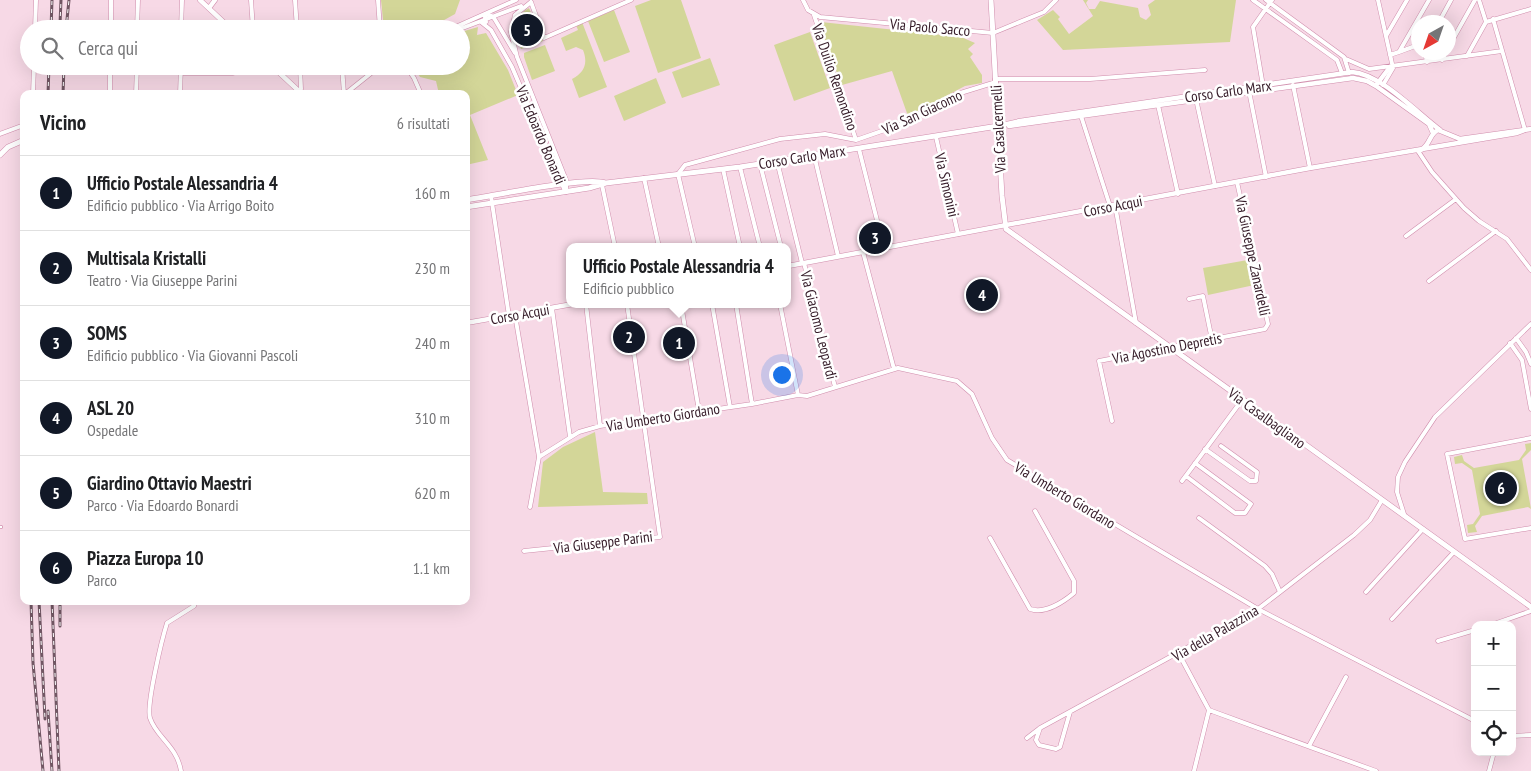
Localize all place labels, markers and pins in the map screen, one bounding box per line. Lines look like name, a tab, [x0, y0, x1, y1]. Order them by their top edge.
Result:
pin: 5	[511, 11, 543, 49]
pin: 3	[859, 219, 891, 257]
pin: 4	[966, 276, 998, 314]
pin: 2	[613, 318, 645, 356]
pin: 1	[663, 324, 695, 362]
pin: 6	[1485, 469, 1517, 507]

